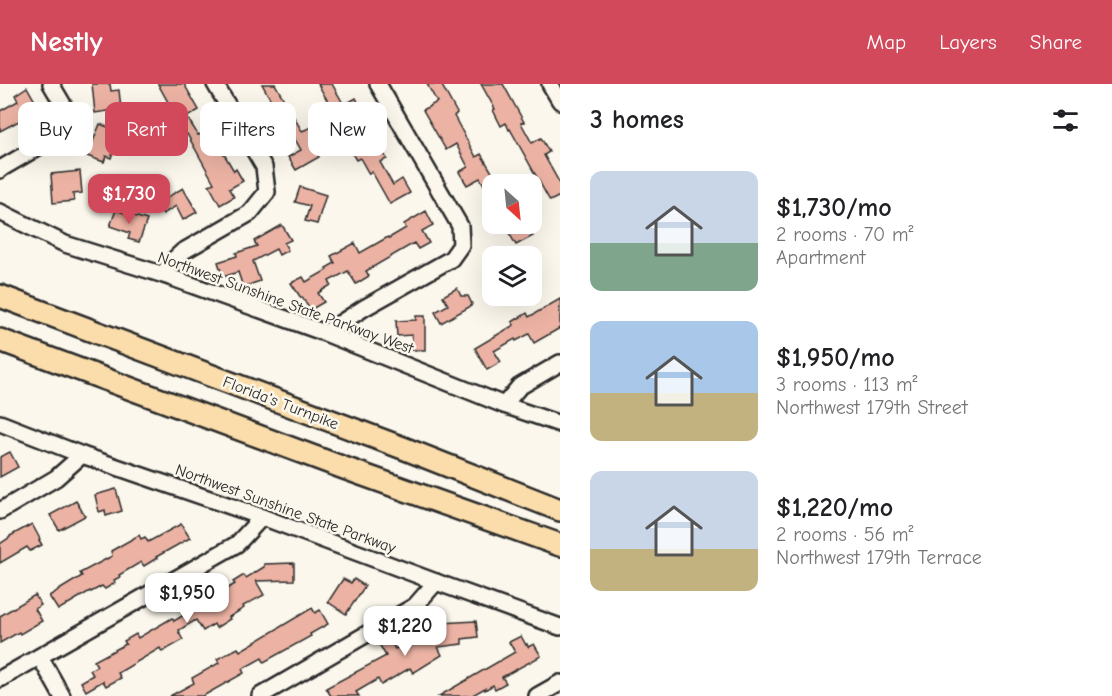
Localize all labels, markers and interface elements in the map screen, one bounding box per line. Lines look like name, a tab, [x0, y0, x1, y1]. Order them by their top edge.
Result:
text: Nestly	[30, 26, 103, 58]
text: Map	[867, 30, 906, 54]
text: Layers	[939, 30, 997, 54]
text: Share	[1030, 30, 1082, 54]
chip: Buy	[18, 102, 93, 156]
chip: Rent	[105, 102, 188, 156]
chip: Filters	[200, 102, 296, 156]
chip: New	[308, 102, 387, 156]
icon: filters	[1049, 104, 1082, 137]
text: 3 homes	[590, 105, 684, 135]
pin: $1,730	[80, 174, 178, 225]
north arrow	[482, 174, 542, 234]
map controls	[482, 174, 542, 306]
text: $1,730	[102, 182, 156, 205]
text: $1,730/mo	[776, 193, 892, 223]
icon: home	[638, 195, 710, 267]
text: 2 rooms · 70 m²	[776, 223, 913, 246]
button: layers	[482, 246, 542, 306]
text: Apartment	[776, 246, 866, 269]
street label: Northwest Sunshine State Parkway West	[155, 248, 416, 358]
text: $1,950/mo	[776, 343, 895, 373]
icon: home	[638, 345, 710, 417]
street label: Florida's Turnpike	[220, 373, 341, 433]
text: 3 rooms · 113 m²	[776, 373, 917, 396]
text: Northwest 179th Street	[776, 396, 968, 419]
street label: Northwest Sunshine State Parkway	[173, 461, 399, 558]
text: $1,220/mo	[776, 493, 893, 523]
icon: home	[638, 495, 710, 567]
text: 2 rooms · 56 m²	[776, 523, 914, 546]
text: Northwest 179th Terrace	[776, 546, 982, 569]
pin: $1,950	[138, 573, 236, 624]
text: $1,950	[159, 581, 215, 604]
pin: $1,220	[356, 606, 454, 657]
text: $1,220	[377, 614, 433, 637]

